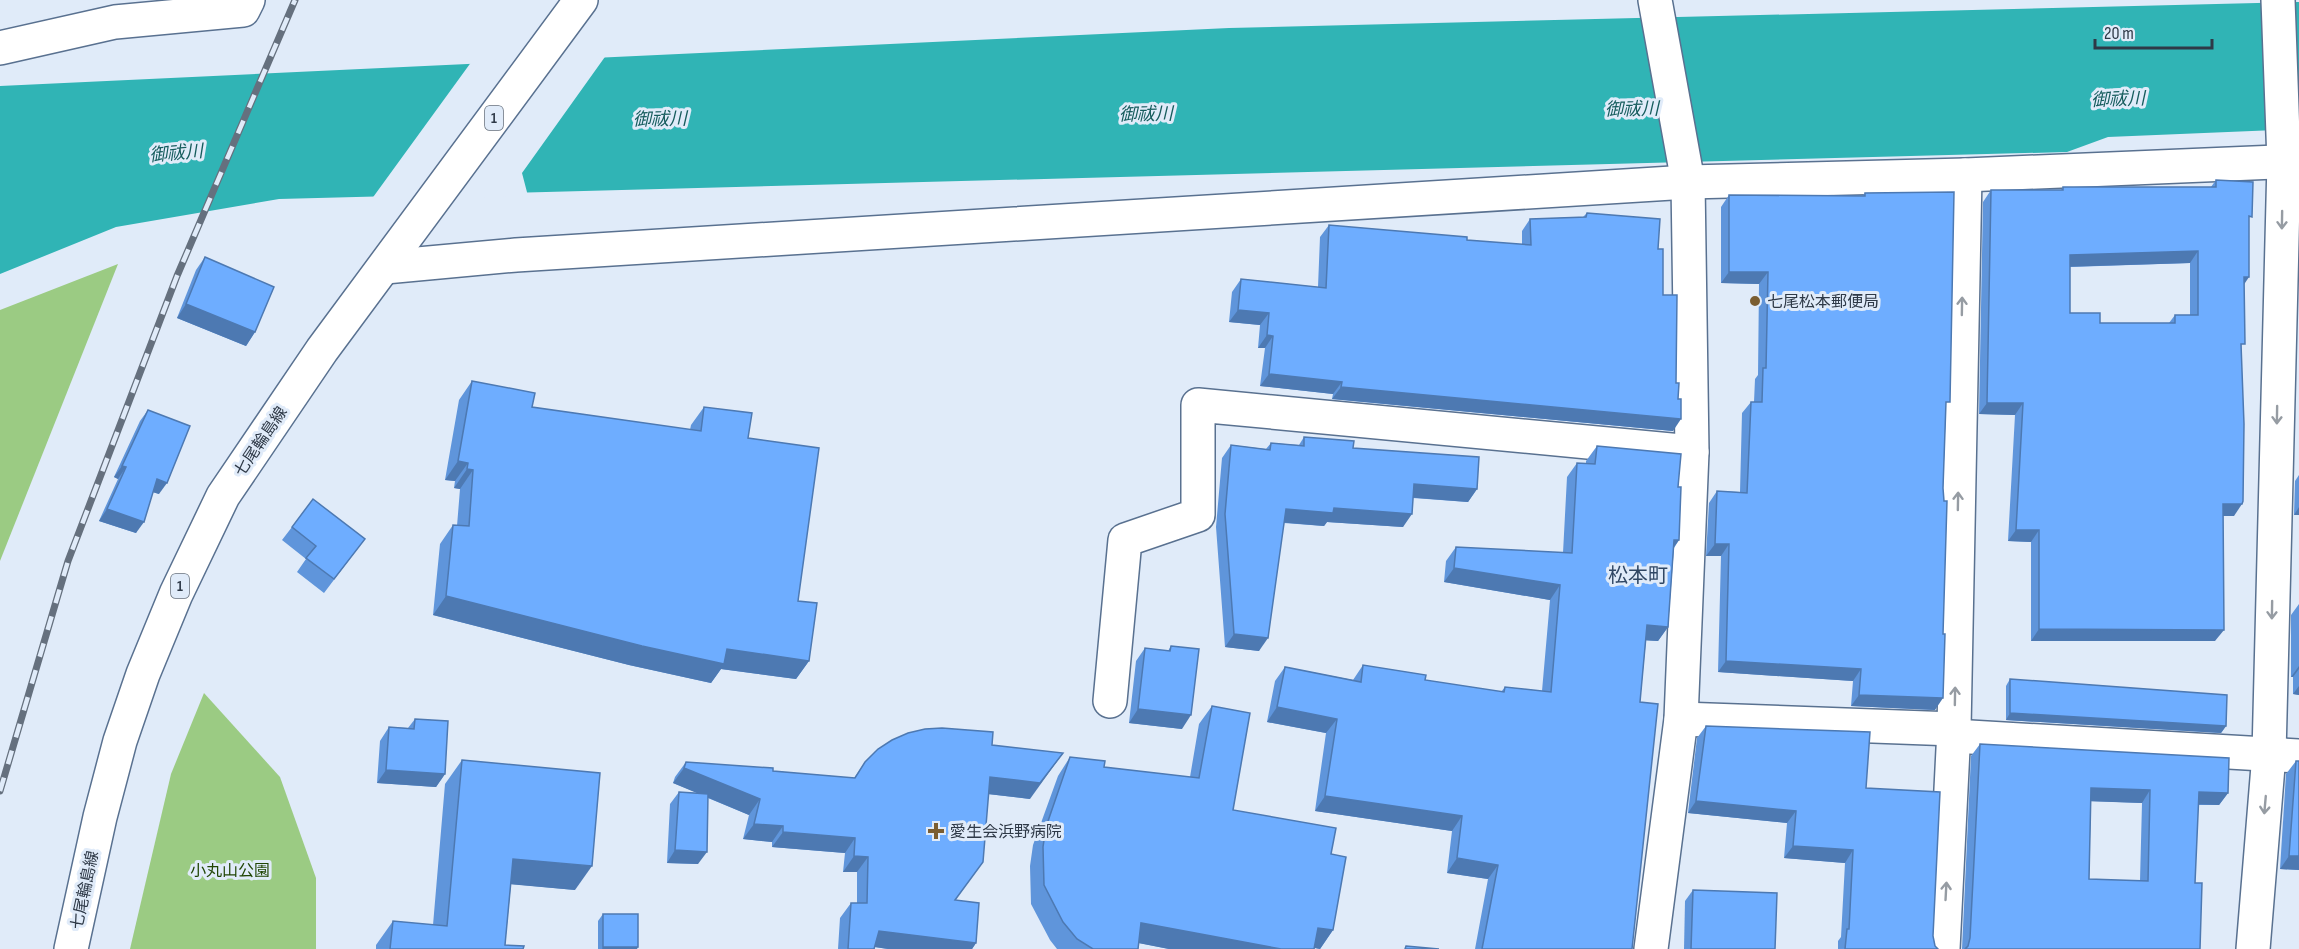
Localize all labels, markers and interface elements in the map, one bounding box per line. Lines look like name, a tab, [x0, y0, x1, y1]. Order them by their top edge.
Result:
scale bar	[2095, 12, 2212, 50]
text: 20 m	[2104, 23, 2134, 44]
water label: 御祓川	[2091, 88, 2147, 111]
water label: 御祓川	[1605, 98, 1661, 120]
water label: 御祓川	[1119, 103, 1175, 125]
road number: 1	[485, 106, 503, 130]
water label: 御祓川	[633, 108, 689, 130]
water label: 御祓川	[148, 141, 206, 166]
one-way arrow	[2276, 210, 2288, 230]
place label: 七尾松本郵便局	[1767, 293, 1879, 312]
marker: 七尾松本郵便局	[1748, 294, 1762, 308]
one-way arrow	[1956, 296, 1968, 316]
street label: 七尾輪島線	[231, 403, 291, 480]
one-way arrow	[2272, 405, 2283, 425]
one-way arrow	[1953, 491, 1964, 511]
district label: 松本町	[1608, 564, 1668, 588]
road number: 1	[171, 574, 189, 598]
one-way arrow	[2267, 599, 2278, 619]
one-way arrow	[1949, 686, 1960, 706]
one-way arrow	[2259, 794, 2270, 814]
marker: 愛生会浜野病院	[927, 822, 945, 840]
place label: 愛生会浜野病院	[950, 823, 1062, 842]
street label: 七尾輪島線	[68, 849, 103, 931]
park label: 小丸山公園	[190, 862, 270, 881]
one-way arrow	[1940, 881, 1951, 901]

